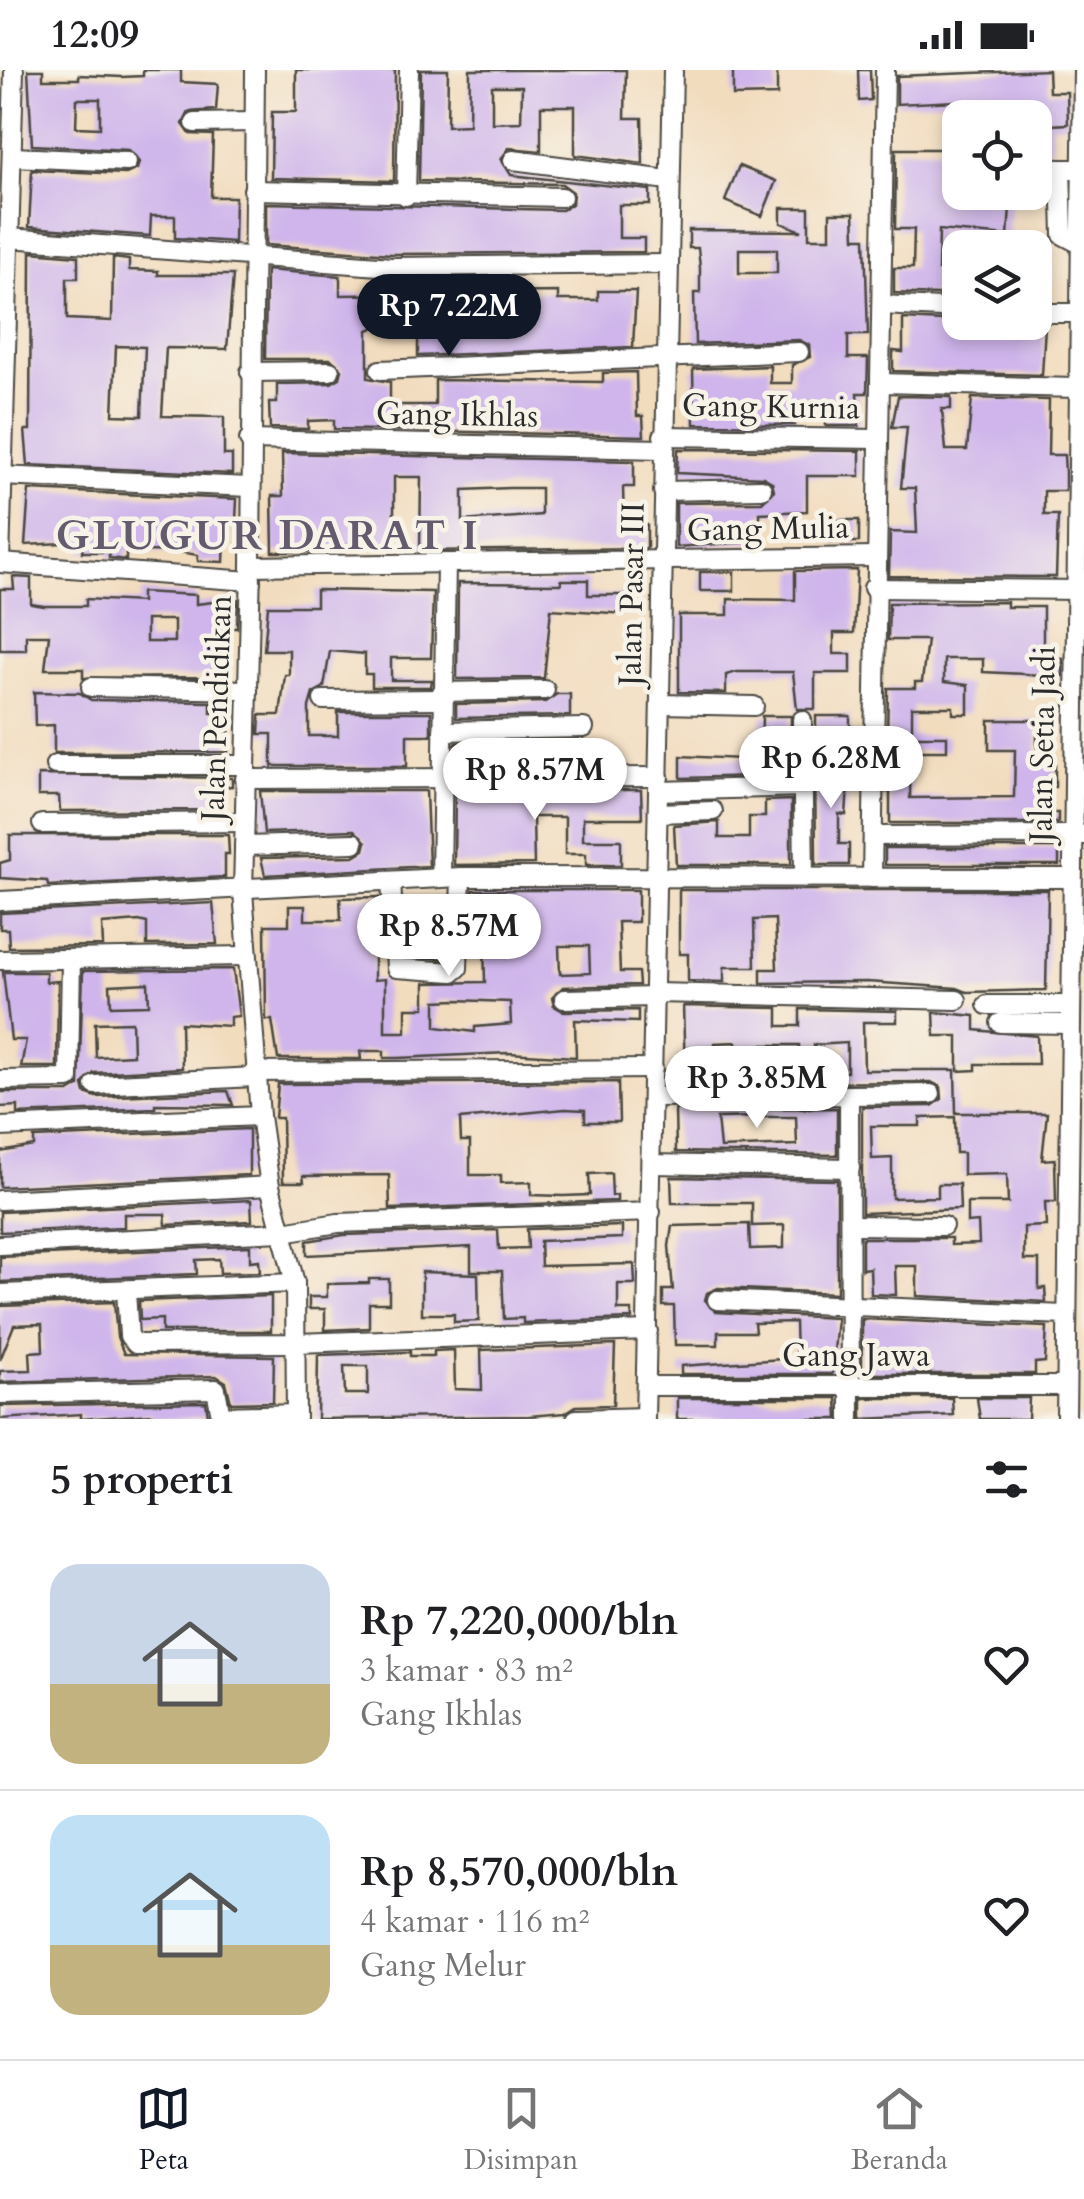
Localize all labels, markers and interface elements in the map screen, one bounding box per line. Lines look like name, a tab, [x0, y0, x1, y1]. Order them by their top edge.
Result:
text: 12:09	[50, 9, 139, 61]
map controls	[942, 100, 1052, 340]
button: locate	[942, 100, 1052, 210]
button: layers	[942, 230, 1052, 340]
pin: Rp 7.22M	[346, 274, 552, 359]
text: Rp 7.22M	[379, 284, 519, 328]
street label: Gang Kurnia	[682, 383, 861, 431]
street label: Gang Ikhlas	[376, 392, 538, 438]
street label: Jalan Pasar III	[608, 502, 656, 690]
street label: Gang Mulia	[686, 506, 850, 552]
district label: GLUGUR DARAT I	[56, 507, 480, 564]
street label: Jalan Pendidikan	[191, 594, 243, 826]
street label: Jalan Setia Jadi	[1019, 646, 1067, 846]
pin: Rp 6.28M	[728, 726, 934, 811]
text: Rp 6.28M	[761, 736, 901, 780]
pin: Rp 8.57M	[432, 738, 638, 823]
text: Rp 8.57M	[465, 748, 605, 792]
pin: Rp 8.57M	[346, 894, 552, 979]
text: Rp 8.57M	[379, 904, 519, 948]
pin: Rp 3.85M	[654, 1046, 860, 1131]
text: Rp 3.85M	[687, 1056, 827, 1100]
street label: Gang Jawa	[782, 1334, 930, 1378]
text: 5 properti	[50, 1451, 233, 1508]
icon: filters	[979, 1452, 1034, 1507]
text: Rp 7,220,000/bln	[360, 1592, 678, 1649]
icon: home	[130, 1604, 250, 1724]
icon: heart	[979, 1637, 1034, 1692]
text: 3 kamar · 83 m²	[360, 1649, 573, 1693]
text: Gang Ikhlas	[360, 1693, 522, 1737]
text: Rp 8,570,000/bln	[360, 1843, 678, 1900]
icon: home	[130, 1855, 250, 1975]
icon: heart	[979, 1888, 1034, 1943]
text: 4 kamar · 116 m²	[360, 1900, 589, 1944]
text: Gang Melur	[360, 1944, 526, 1988]
tab: Peta	[136, 2081, 191, 2179]
tab: Disimpan	[464, 2081, 578, 2179]
tab: Beranda	[851, 2081, 948, 2179]

